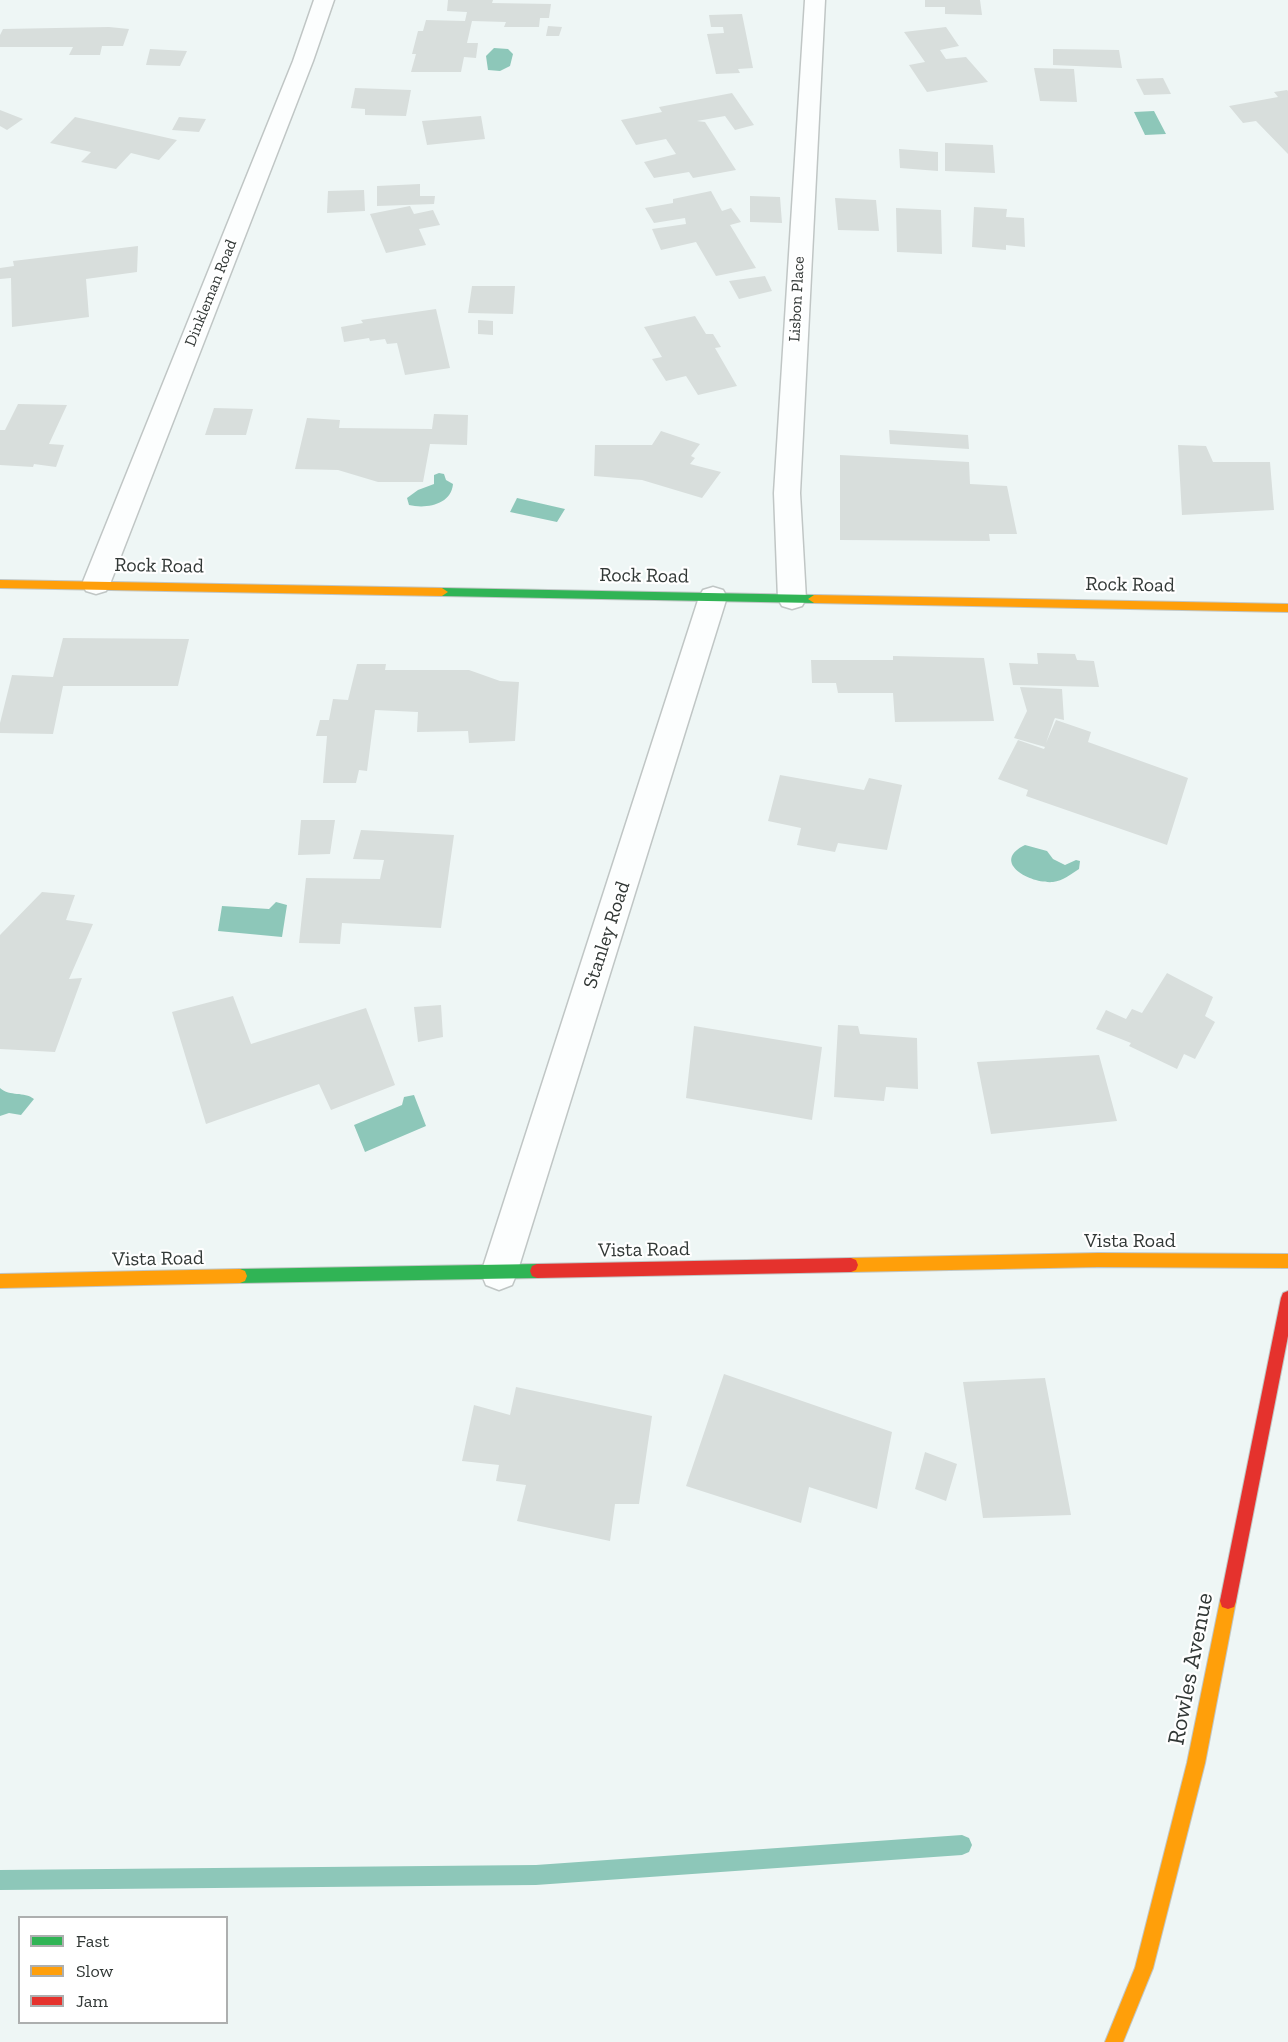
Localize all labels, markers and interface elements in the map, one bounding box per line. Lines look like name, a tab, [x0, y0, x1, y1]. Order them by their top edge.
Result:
street label: Dinkleman Road	[181, 237, 241, 349]
street label: Lisbon Place	[785, 256, 809, 342]
street label: Rock Road	[114, 553, 204, 579]
street label: Rock Road	[599, 563, 689, 589]
street label: Rock Road	[1085, 572, 1175, 598]
street label: Stanley Road	[578, 878, 636, 992]
street label: Vista Road	[1084, 1229, 1176, 1253]
street label: Vista Road	[598, 1237, 690, 1263]
street label: Vista Road	[112, 1246, 204, 1272]
street label: Rowles Avenue	[1162, 1590, 1220, 1748]
legend	[18, 1916, 228, 2024]
text: Fast	[76, 1930, 109, 1952]
text: Slow	[76, 1960, 113, 1982]
text: Jam	[76, 1990, 108, 2012]

